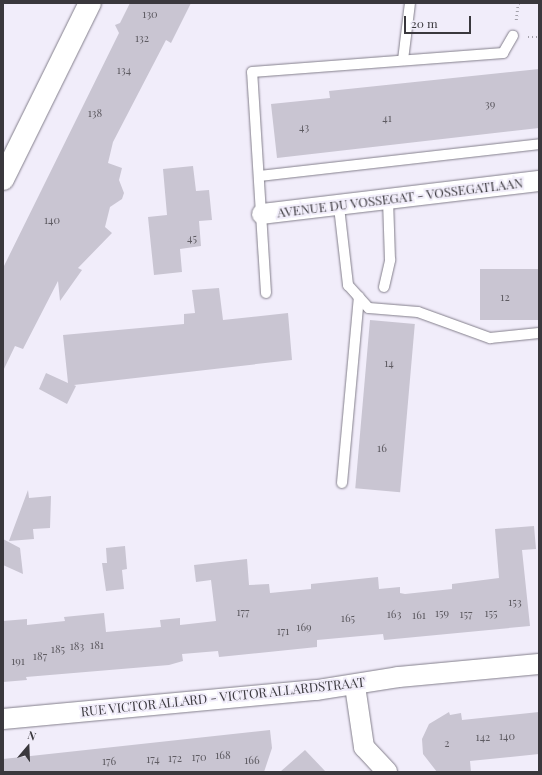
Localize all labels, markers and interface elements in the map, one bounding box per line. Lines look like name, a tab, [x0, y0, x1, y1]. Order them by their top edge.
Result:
house number: 130	[142, 7, 158, 21]
scale bar	[406, 8, 473, 34]
text: 20 m	[411, 15, 438, 31]
house number: 132	[135, 31, 149, 45]
house number: 134	[117, 63, 131, 77]
house number: 39	[485, 97, 495, 111]
house number: 138	[88, 106, 102, 120]
house number: 41	[382, 111, 392, 125]
house number: 43	[299, 120, 309, 134]
street label: AVENUE DU VOSSEGAT - VOSSEGATLAAN	[276, 175, 524, 221]
house number: 140	[44, 213, 60, 227]
house number: 45	[187, 231, 197, 245]
house number: 12	[500, 290, 510, 304]
house number: 14	[384, 356, 394, 370]
house number: 16	[377, 441, 387, 455]
house number: 153	[508, 595, 522, 609]
house number: 177	[236, 605, 250, 619]
house number: 159	[435, 606, 449, 620]
house number: 155	[484, 606, 498, 620]
house number: 163	[387, 607, 401, 621]
house number: 157	[460, 607, 472, 621]
house number: 161	[412, 608, 426, 622]
house number: 165	[341, 611, 355, 625]
house number: 169	[296, 620, 312, 634]
house number: 171	[277, 624, 289, 638]
house number: 181	[90, 638, 104, 652]
house number: 183	[70, 639, 84, 653]
house number: 185	[51, 642, 65, 656]
house number: 187	[33, 649, 47, 663]
house number: 191	[11, 654, 25, 668]
street label: RUE VICTOR ALLARD - VICTOR ALLARDSTRAAT	[79, 674, 367, 720]
north arrow	[8, 727, 48, 767]
text: N	[26, 727, 38, 744]
house number: 140	[499, 729, 515, 743]
house number: 142	[476, 730, 490, 744]
house number: 2	[444, 736, 450, 750]
house number: 168	[215, 748, 231, 762]
house number: 170	[191, 750, 207, 764]
house number: 172	[168, 751, 182, 765]
house number: 174	[146, 752, 160, 766]
house number: 166	[244, 753, 260, 767]
house number: 176	[102, 754, 116, 768]

